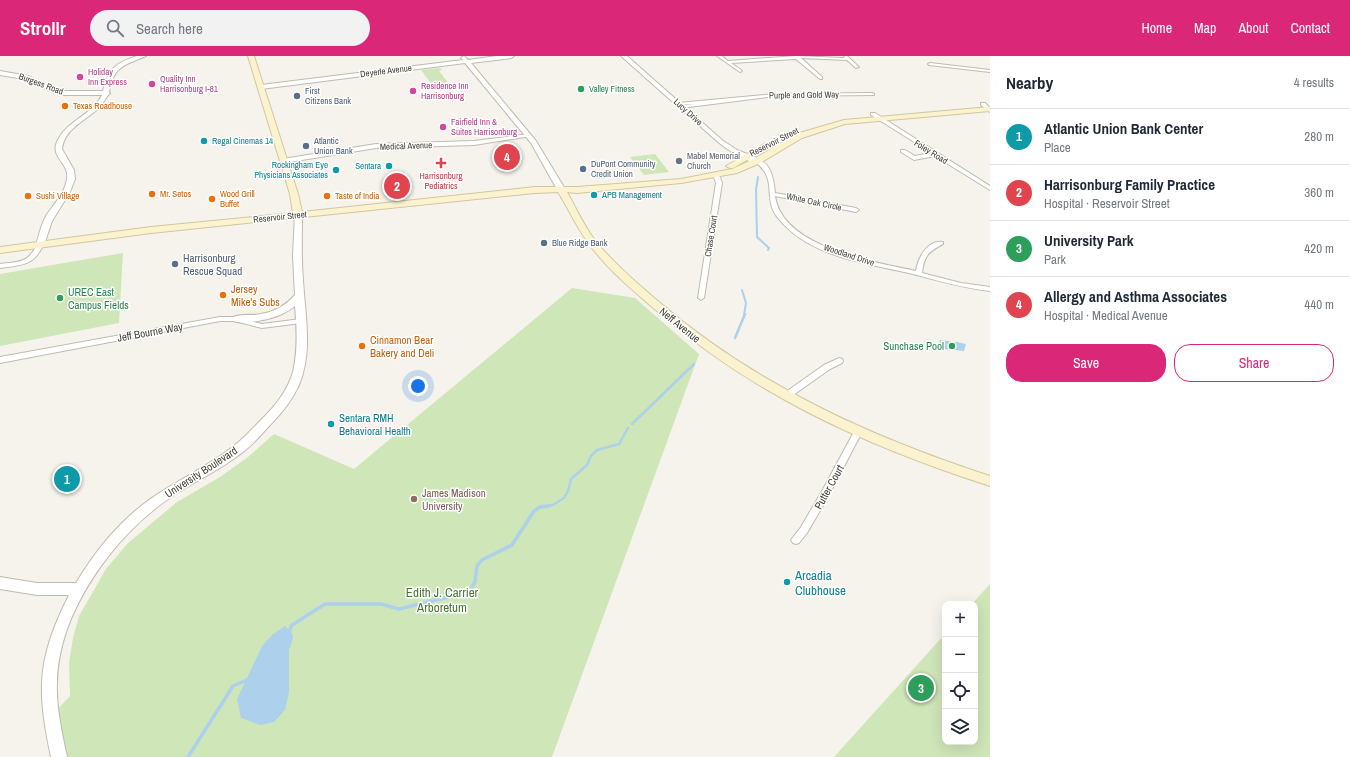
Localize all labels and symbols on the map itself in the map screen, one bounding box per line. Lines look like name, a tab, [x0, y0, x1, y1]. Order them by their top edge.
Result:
street label: Deyerle Avenue	[359, 62, 413, 80]
place label: Holiday Inn Express	[88, 66, 127, 88]
street label: Burgess Road	[17, 70, 65, 98]
marker: Holiday Inn Express	[75, 72, 85, 82]
place label: Quality Inn Harrisonburg I-81	[160, 73, 218, 95]
marker: Quality Inn Harrisonburg I-81	[147, 79, 157, 89]
place label: Residence Inn Harrisonburg	[421, 80, 469, 102]
place label: Valley Fitness	[589, 83, 635, 95]
marker: Valley Fitness	[576, 84, 586, 94]
place label: First Citizens Bank	[305, 85, 351, 107]
marker: Residence Inn Harrisonburg	[408, 86, 418, 96]
street label: Purple and Gold Way	[769, 88, 839, 102]
marker: First Citizens Bank	[292, 91, 302, 101]
street label: Lucy Drive	[671, 96, 705, 128]
place label: Texas Roadhouse	[73, 100, 132, 112]
marker: Texas Roadhouse	[60, 101, 70, 111]
place label: Fairfield Inn & Suites Harrisonburg	[451, 116, 518, 138]
marker: Fairfield Inn & Suites Harrisonburg	[438, 122, 448, 132]
street label: Reservoir Street	[747, 124, 801, 160]
place label: Regal Cinemas 14	[212, 135, 273, 147]
place label: Atlantic Union Bank	[313, 135, 353, 157]
marker: Regal Cinemas 14	[199, 136, 209, 146]
street label: Foley Road	[912, 137, 950, 167]
street label: Medical Avenue	[380, 139, 432, 153]
marker: Atlantic Union Bank	[301, 141, 311, 151]
pin: 4	[494, 142, 520, 172]
place label: Mabel Memorial Church	[687, 150, 740, 172]
marker: Mabel Memorial Church	[674, 156, 684, 166]
marker: Harrisonburg Pediatrics	[435, 157, 447, 169]
place label: DuPont Community Credit Union	[591, 158, 656, 180]
place label: Rockingham Eye Physicians Associates	[254, 159, 328, 181]
place label: Sentara	[355, 160, 381, 172]
marker: Sentara	[384, 161, 394, 171]
marker: DuPont Community Credit Union	[578, 164, 588, 174]
marker: Rockingham Eye Physicians Associates	[331, 165, 341, 175]
place label: Harrisonburg Pediatrics	[419, 170, 463, 192]
pin: 2	[384, 171, 410, 201]
place label: Mr. Setos	[160, 188, 191, 200]
place label: Wood Grill Buffet	[220, 188, 255, 210]
marker: Mr. Setos	[147, 189, 157, 199]
place label: APB Management	[601, 189, 662, 201]
place label: Sushi Village	[36, 190, 79, 202]
place label: Taste of India	[335, 190, 379, 202]
marker: APB Management	[589, 190, 599, 200]
street label: White Oak Circle	[785, 190, 843, 214]
marker: Sushi Village	[23, 191, 33, 201]
marker: Taste of India	[322, 191, 332, 201]
marker: Wood Grill Buffet	[207, 194, 217, 204]
street label: Reservoir Street	[253, 208, 307, 226]
street label: Chase Court	[702, 215, 720, 257]
place label: Blue Ridge Bank	[552, 237, 608, 249]
marker: Blue Ridge Bank	[539, 238, 549, 248]
street label: Woodland Drive	[822, 241, 876, 269]
place label: Harrisonburg Rescue Squad	[183, 251, 242, 278]
marker: Harrisonburg Rescue Squad	[170, 259, 180, 269]
place label: Jersey Mike's Subs	[231, 282, 280, 309]
place label: UREC East Campus Fields	[68, 285, 129, 312]
marker: Jersey Mike's Subs	[218, 290, 228, 300]
marker: UREC East Campus Fields	[55, 293, 65, 303]
street label: Neff Avenue	[657, 304, 703, 346]
street label: Jeff Bourne Way	[116, 319, 184, 345]
place label: Cinnamon Bear Bakery and Deli	[370, 333, 434, 360]
place label: Sunchase Pool	[883, 339, 944, 353]
marker: Cinnamon Bear Bakery and Deli	[357, 341, 367, 351]
marker: Sunchase Pool	[947, 341, 957, 351]
your location	[408, 376, 428, 396]
place label: Sentara RMH Behavioral Health	[339, 411, 411, 438]
marker: Sentara RMH Behavioral Health	[326, 419, 336, 429]
street label: University Boulevard	[162, 443, 240, 501]
street label: Putter Court	[811, 462, 847, 512]
pin: 1	[54, 464, 80, 494]
place label: James Madison University	[422, 486, 486, 513]
marker: James Madison University	[409, 494, 419, 504]
place label: Arcadia Clubhouse	[794, 567, 846, 599]
marker: Arcadia Clubhouse	[782, 577, 792, 587]
park label: Edith J. Carrier Arboretum	[406, 584, 479, 616]
pin: 3	[908, 673, 934, 703]

